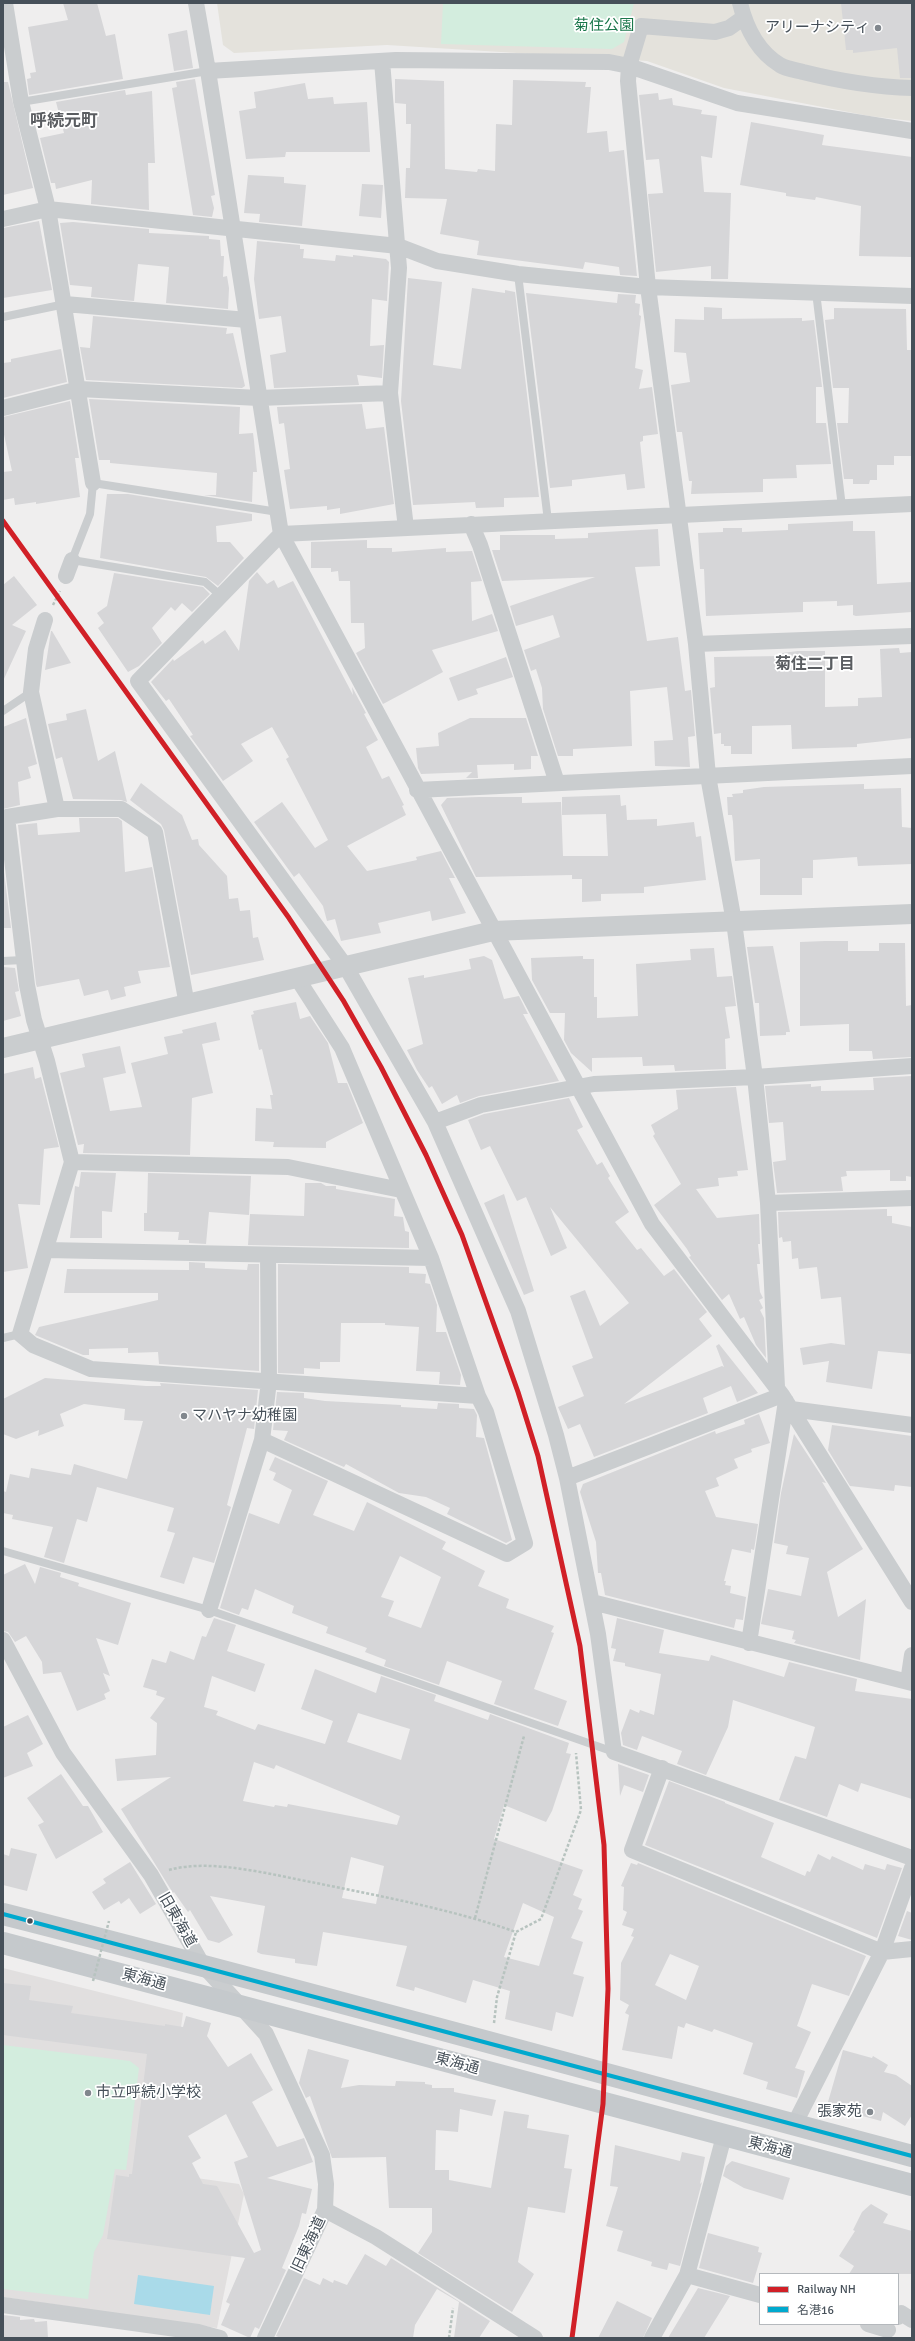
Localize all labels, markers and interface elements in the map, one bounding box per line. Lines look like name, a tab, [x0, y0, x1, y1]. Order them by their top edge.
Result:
park label: 菊住公園	[574, 17, 634, 35]
place label: アリーナシティ	[765, 19, 870, 37]
marker: アリーナシティ	[873, 23, 883, 33]
district label: 呼続元町	[30, 112, 98, 132]
district label: 菊住二丁目	[775, 655, 855, 675]
place label: マハヤナ幼稚園	[192, 1407, 297, 1425]
marker: マハヤナ幼稚園	[179, 1411, 189, 1421]
street label: 旧東海道	[154, 1890, 200, 1950]
unlabelled marker	[25, 1916, 35, 1926]
street label: 東海通	[120, 1965, 168, 1995]
street label: 東海通	[433, 2049, 481, 2079]
place label: 市立呼続小学校	[96, 2084, 201, 2102]
marker: 市立呼続小学校	[83, 2088, 93, 2098]
place label: 張家苑	[817, 2103, 862, 2121]
marker: 張家苑	[865, 2107, 875, 2117]
street label: 東海通	[746, 2133, 794, 2163]
street label: 旧東海道	[288, 2214, 330, 2276]
legend	[759, 2273, 899, 2325]
text: Railway NH	[797, 2282, 856, 2297]
text: 名港16	[797, 2303, 834, 2318]

